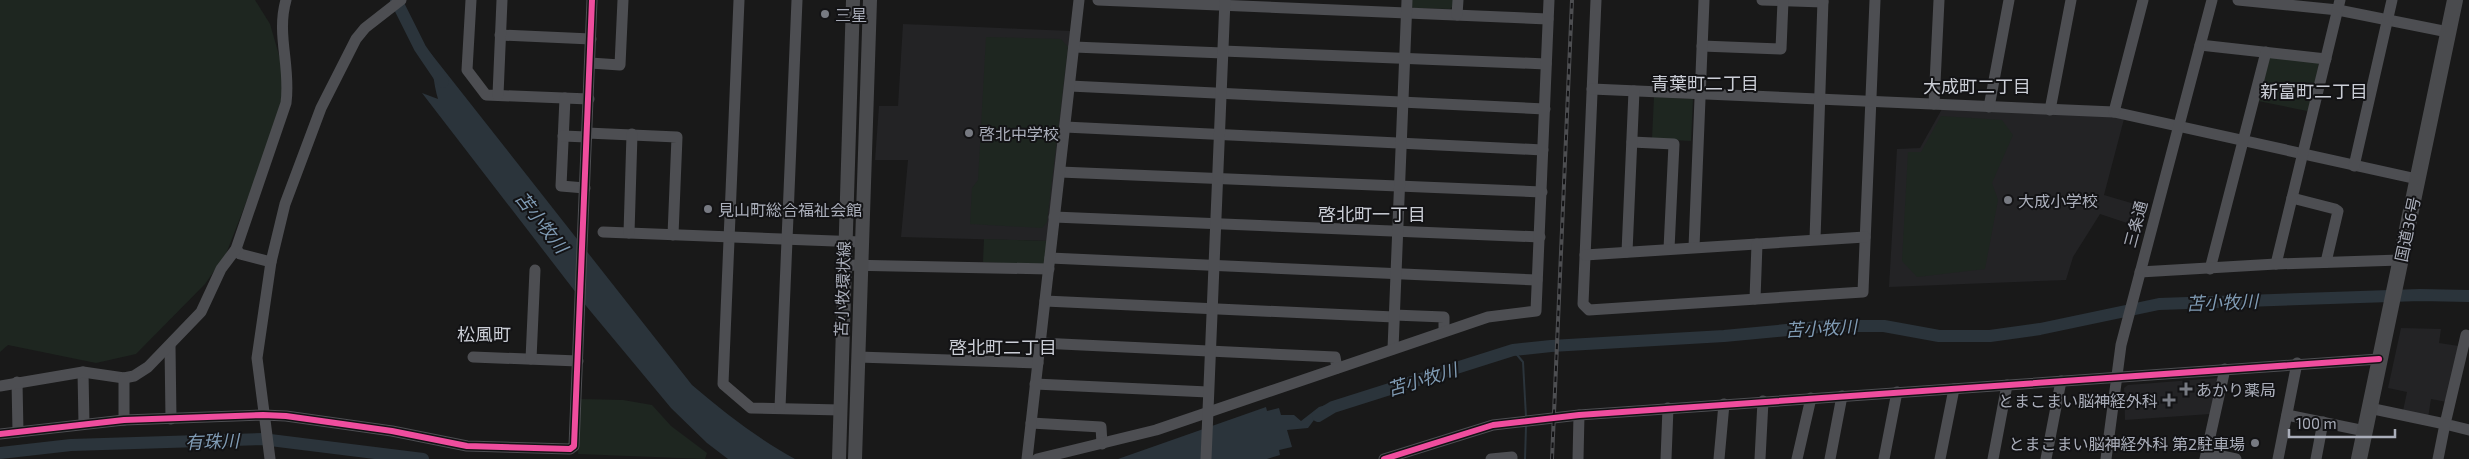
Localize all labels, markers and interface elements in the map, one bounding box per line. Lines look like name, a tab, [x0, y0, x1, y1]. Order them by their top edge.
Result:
place label: 三星	[835, 5, 867, 24]
marker: 三星	[819, 8, 831, 20]
district label: 青葉町二丁目	[1651, 72, 1759, 94]
district label: 大成町二丁目	[1923, 75, 2031, 97]
district label: 新富町二丁目	[2260, 80, 2368, 102]
place label: 啓北中学校	[979, 124, 1059, 143]
marker: 啓北中学校	[963, 127, 975, 139]
water label: 苫小牧川	[511, 187, 574, 259]
place label: 大成小学校	[2018, 191, 2098, 210]
marker: 大成小学校	[2002, 194, 2014, 206]
street label: 国道36号	[2391, 195, 2423, 263]
street label: 三条通	[2120, 198, 2150, 250]
place label: 見山町総合福祉会館	[718, 200, 862, 219]
marker: 見山町総合福祉会館	[702, 203, 714, 215]
district label: 啓北町一丁目	[1318, 203, 1426, 225]
street label: 苫小牧環状線	[831, 241, 853, 337]
water label: 苫小牧川	[2186, 290, 2260, 314]
water label: 苫小牧川	[1784, 315, 1860, 341]
district label: 松風町	[457, 323, 511, 345]
district label: 啓北町二丁目	[949, 336, 1057, 358]
water label: 苫小牧川	[1384, 357, 1462, 400]
place label: あかり薬局	[2196, 380, 2276, 399]
marker: あかり薬局	[2180, 383, 2192, 395]
place label: とまこまい脳神経外科	[1998, 391, 2158, 410]
marker: とまこまい脳神経外科	[2162, 393, 2176, 407]
scale bar	[2289, 406, 2395, 438]
text: 100 m	[2296, 414, 2337, 432]
water label: 有珠川	[185, 429, 241, 453]
place label: とまこまい脳神経外科 第2駐車場	[2008, 434, 2245, 453]
marker: とまこまい脳神経外科 第2駐車場	[2249, 437, 2261, 449]

